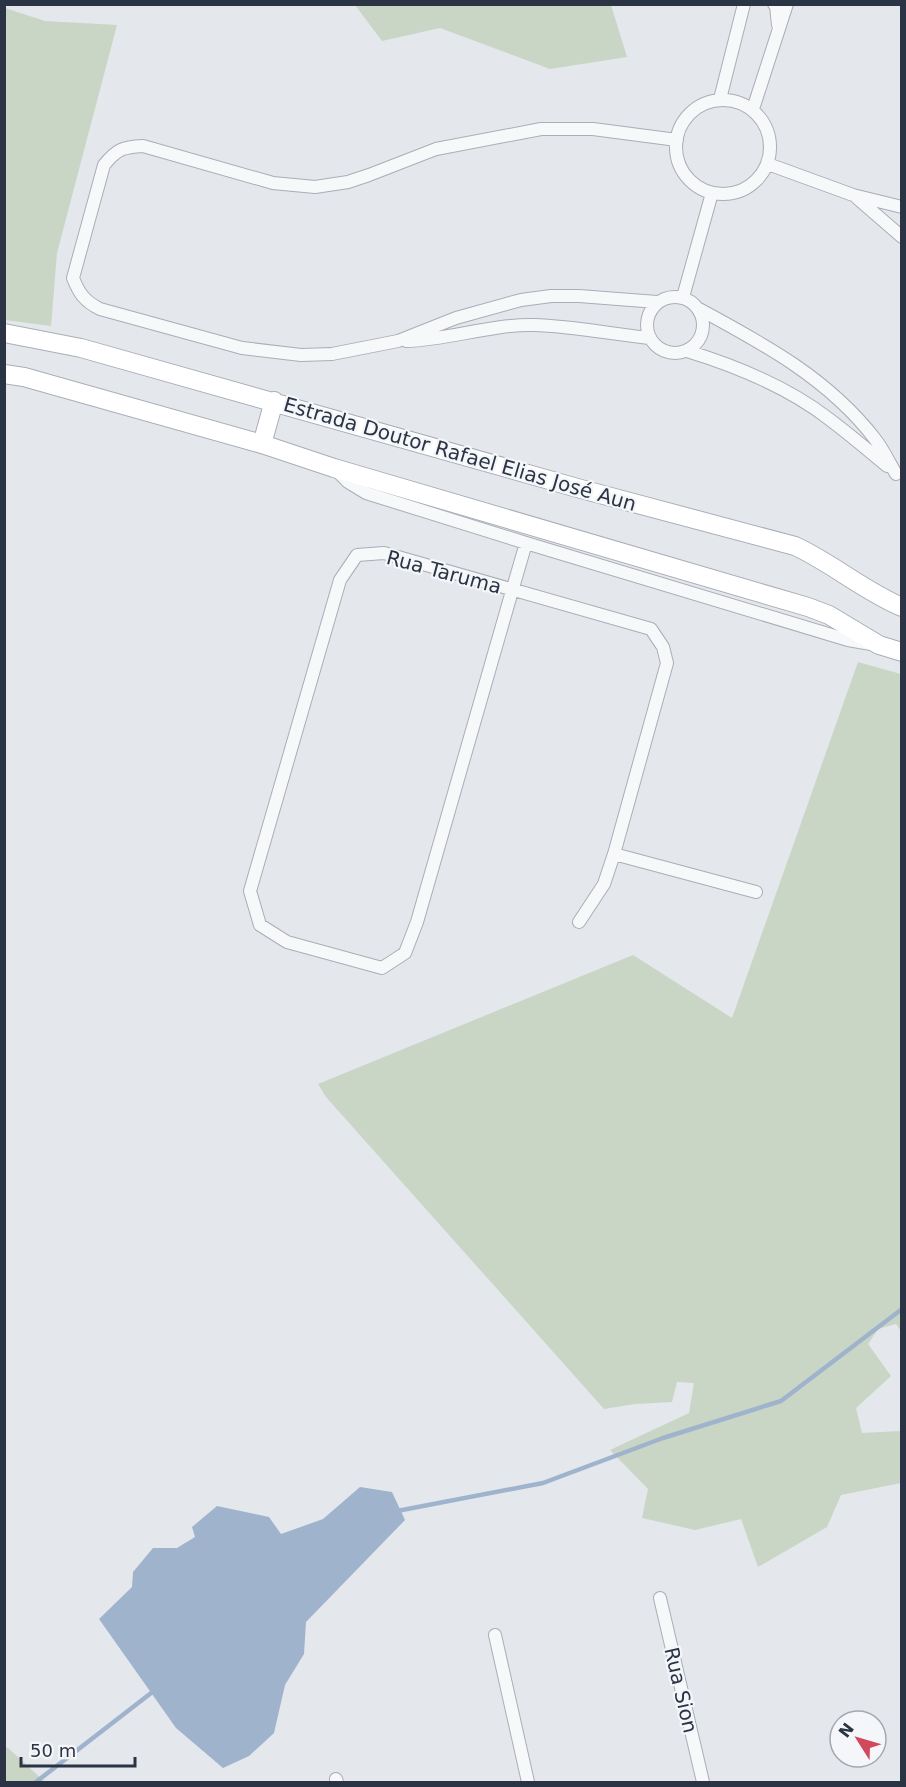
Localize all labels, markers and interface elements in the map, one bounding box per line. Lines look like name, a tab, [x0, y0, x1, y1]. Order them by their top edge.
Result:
street label: Estrada Doutor Rafael Elias José Aun	[281, 392, 639, 516]
street label: Rua Taruma	[384, 545, 504, 599]
street label: Rua Sion	[659, 1645, 703, 1735]
north arrow	[828, 1709, 888, 1769]
text: N	[835, 1719, 858, 1741]
scale bar	[21, 1730, 135, 1768]
text: 50 m	[30, 1740, 76, 1761]

